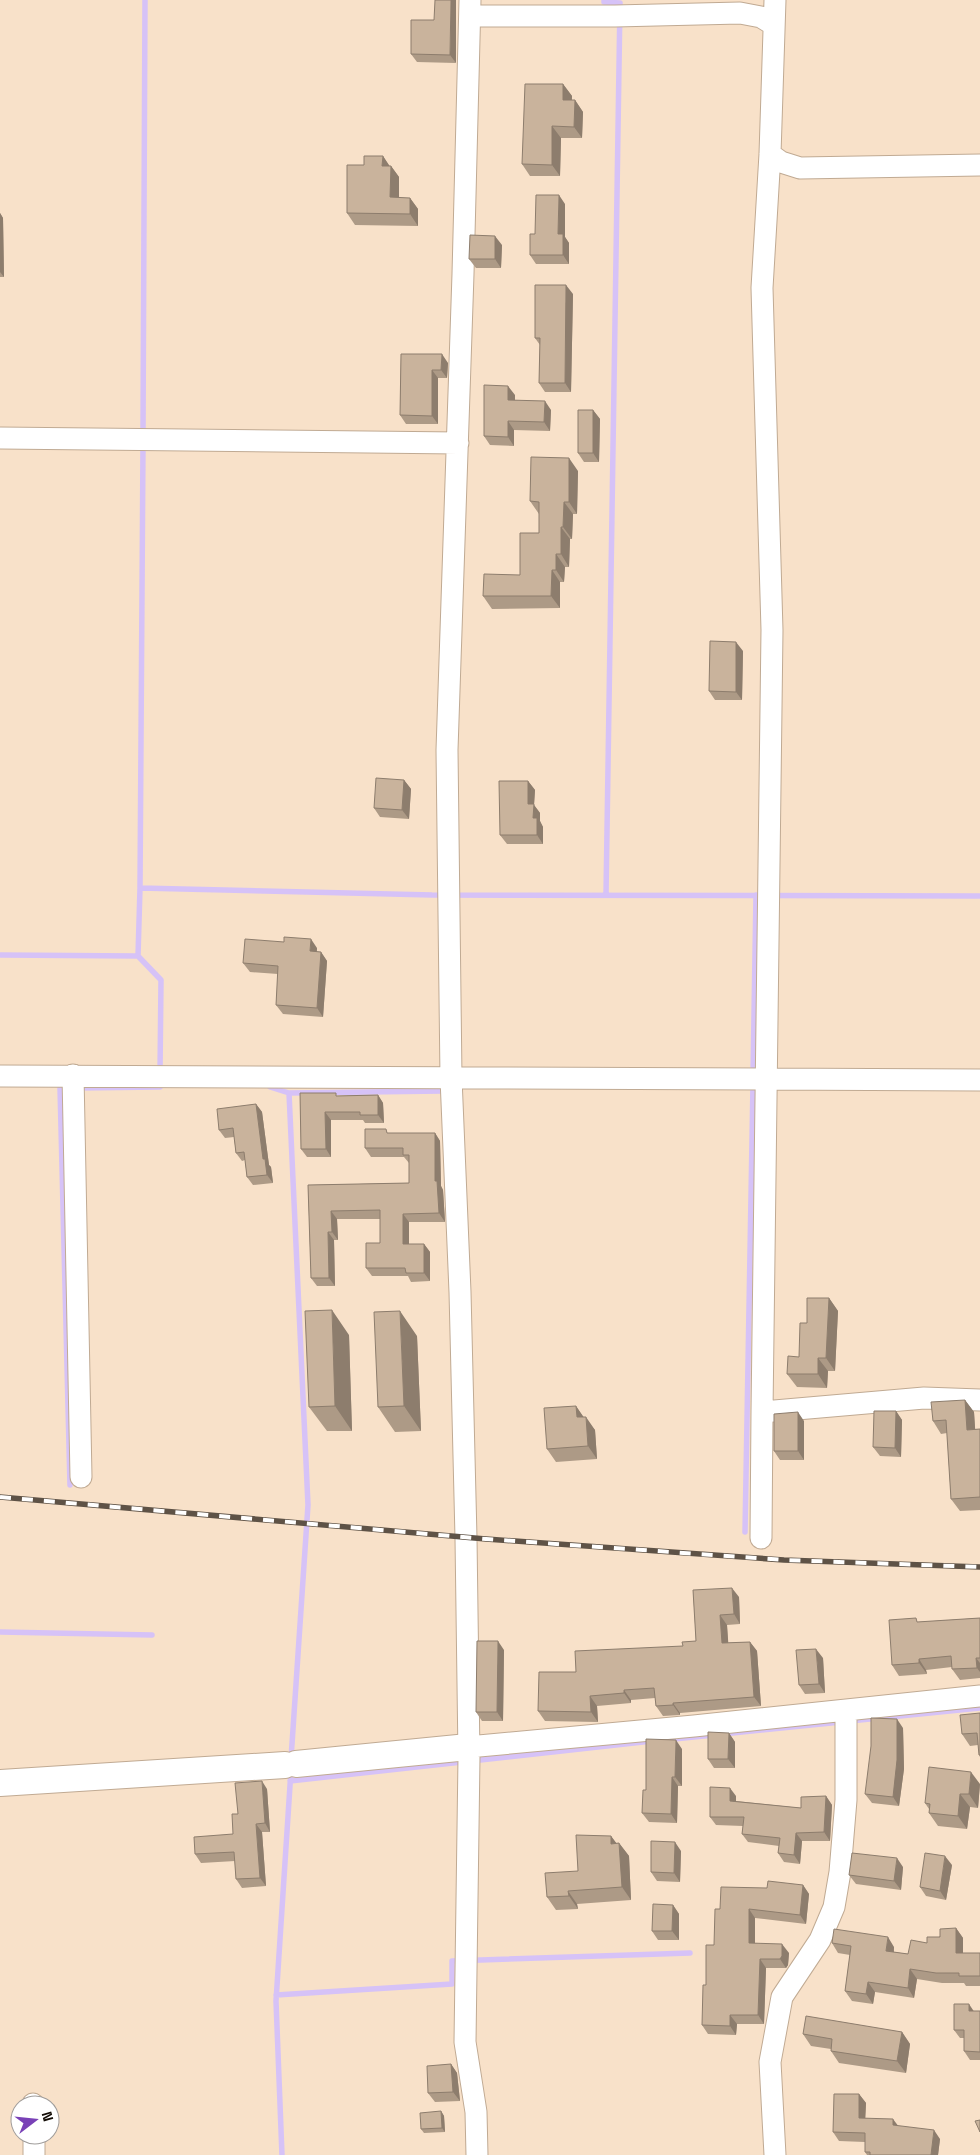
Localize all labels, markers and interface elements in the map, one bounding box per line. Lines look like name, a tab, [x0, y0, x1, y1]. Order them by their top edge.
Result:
north arrow	[10, 2095, 60, 2145]
text: N	[38, 2109, 57, 2123]

